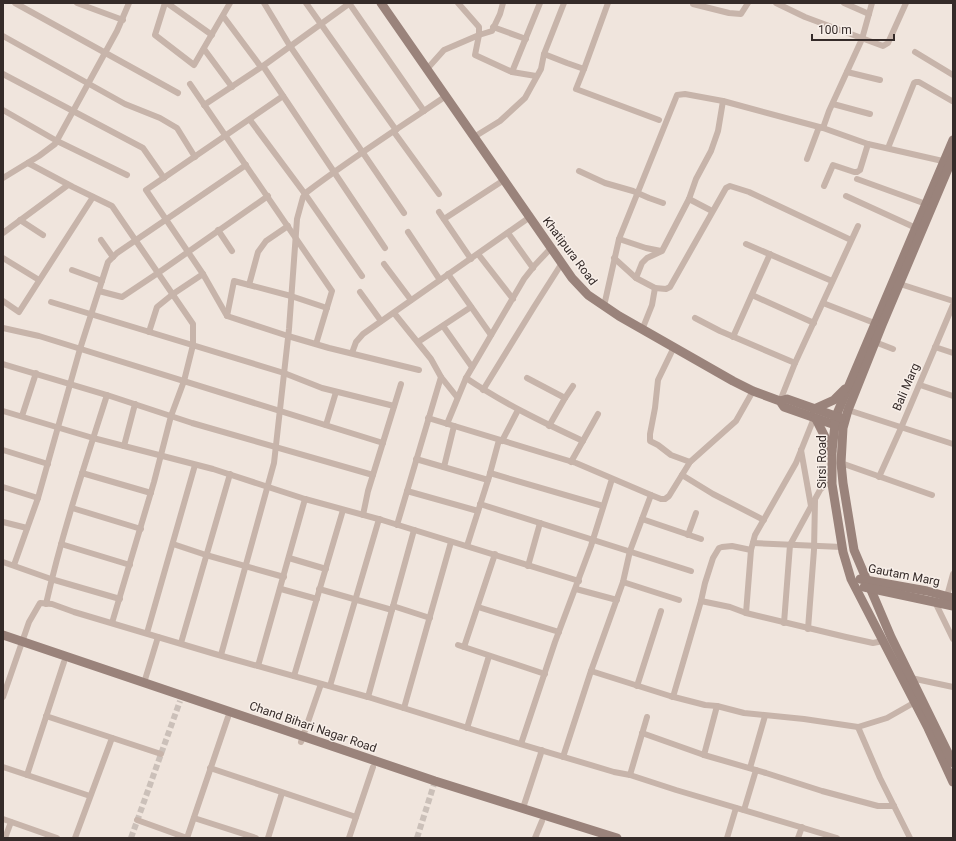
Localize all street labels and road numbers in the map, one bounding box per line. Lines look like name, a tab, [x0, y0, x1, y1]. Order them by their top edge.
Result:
street label: Khatipura Road	[540, 214, 600, 288]
street label: Bali Marg	[890, 361, 922, 413]
street label: Sirsi Road	[815, 435, 829, 489]
street label: Gautam Marg	[867, 561, 941, 589]
street label: Chand Bihari Nagar Road	[247, 699, 379, 755]

